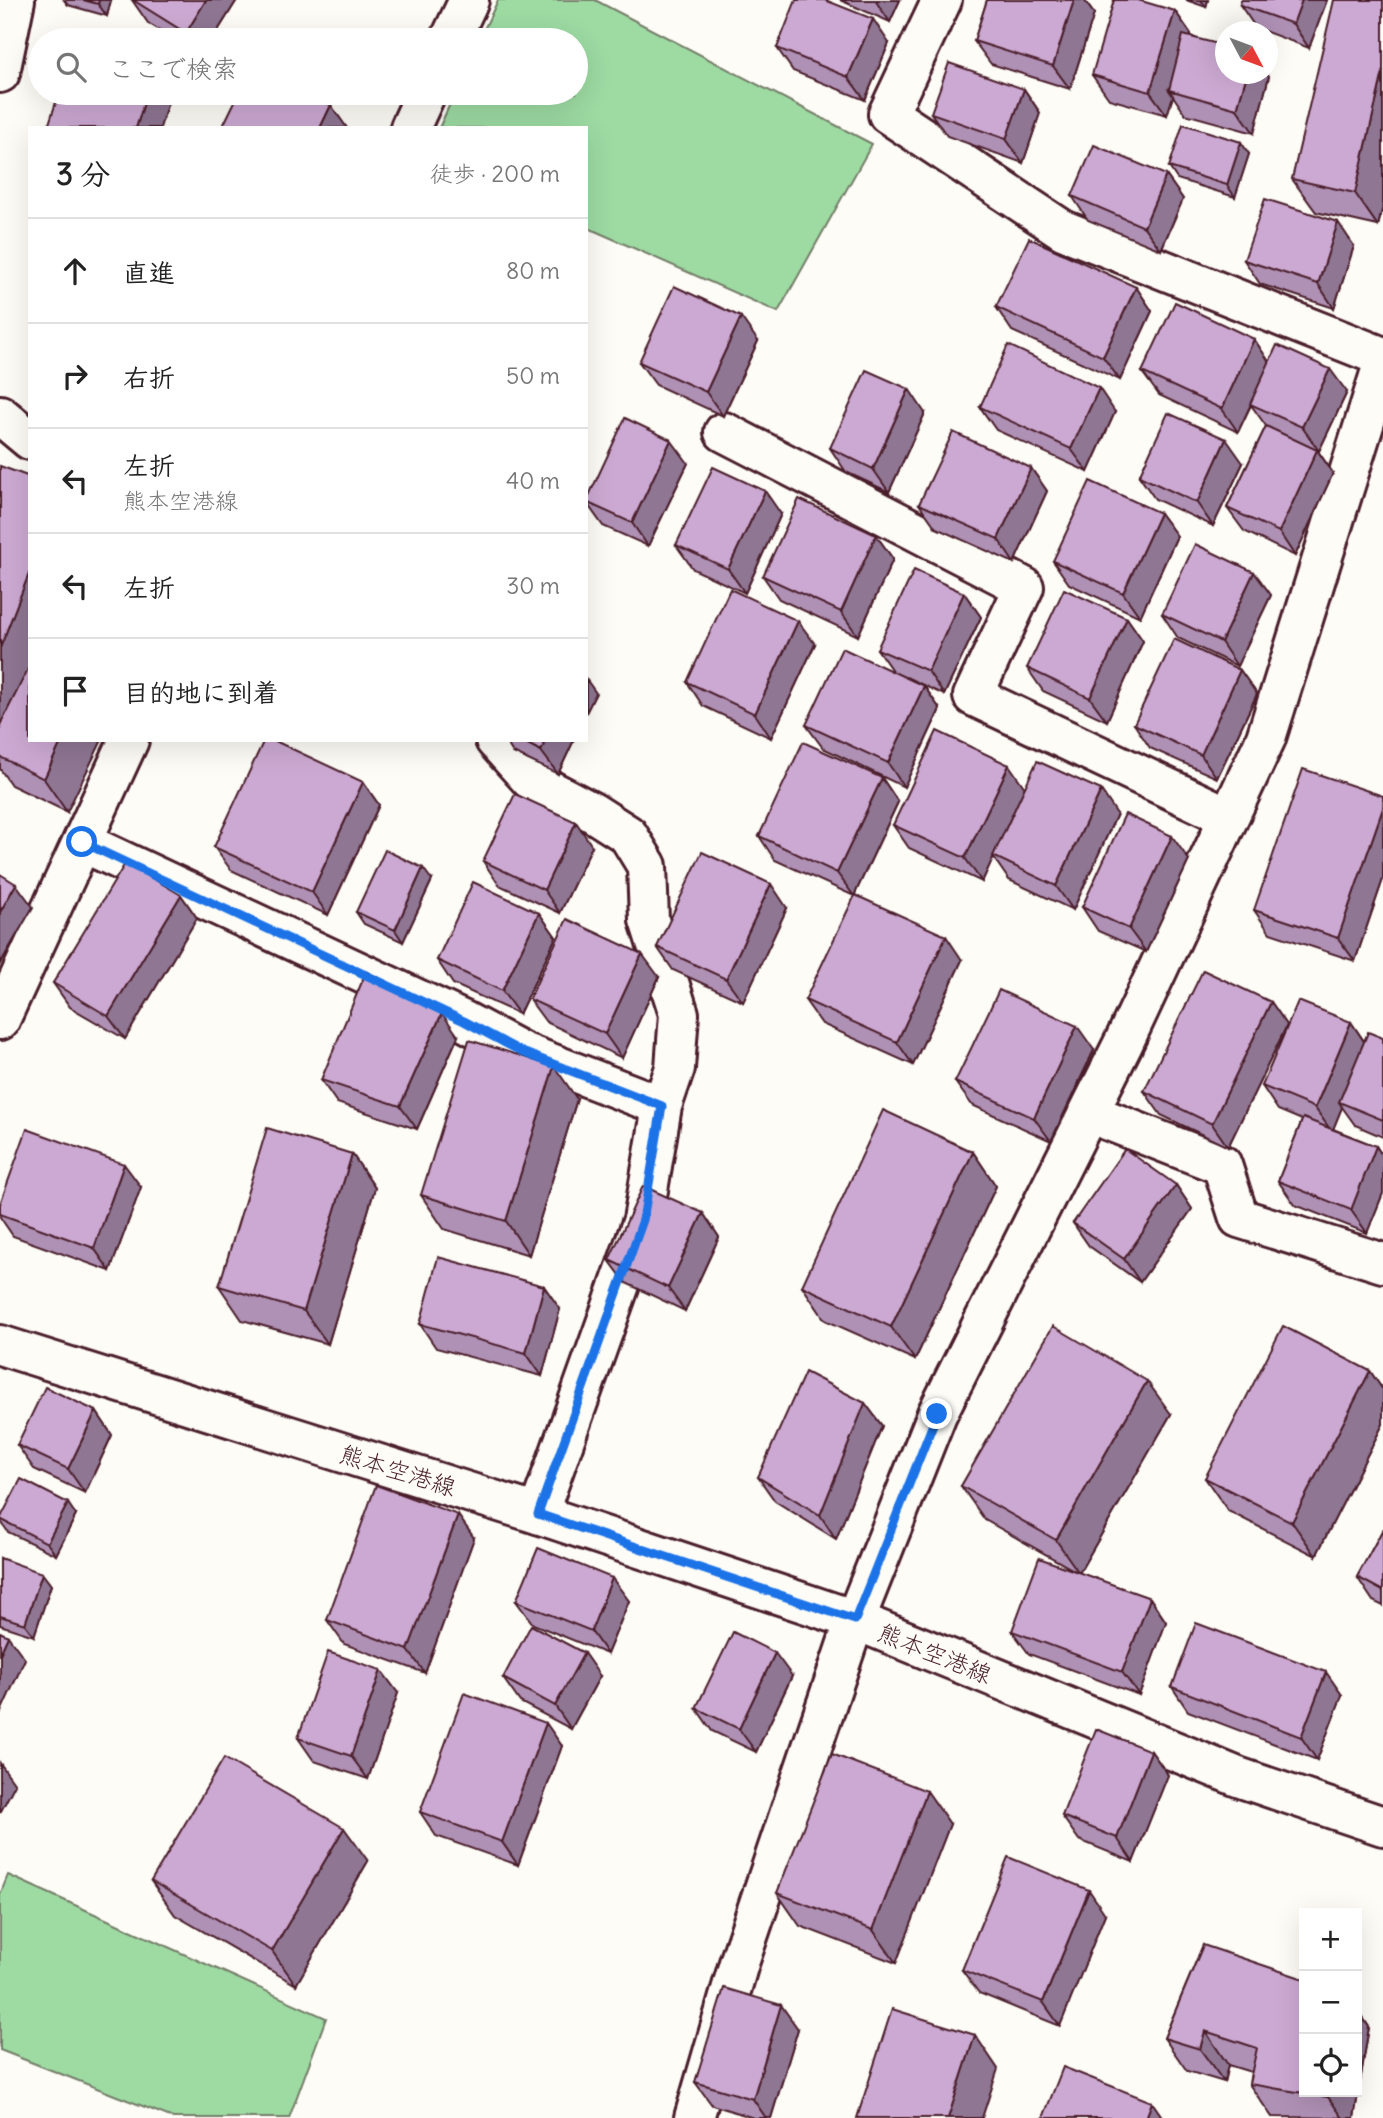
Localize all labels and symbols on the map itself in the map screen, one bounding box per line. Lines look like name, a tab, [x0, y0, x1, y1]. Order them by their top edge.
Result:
north arrow	[1215, 21, 1278, 84]
route start	[66, 826, 97, 857]
route end	[921, 1398, 952, 1429]
street label: 熊本空港線	[336, 1438, 460, 1502]
street label: 熊本空港線	[874, 1617, 996, 1689]

